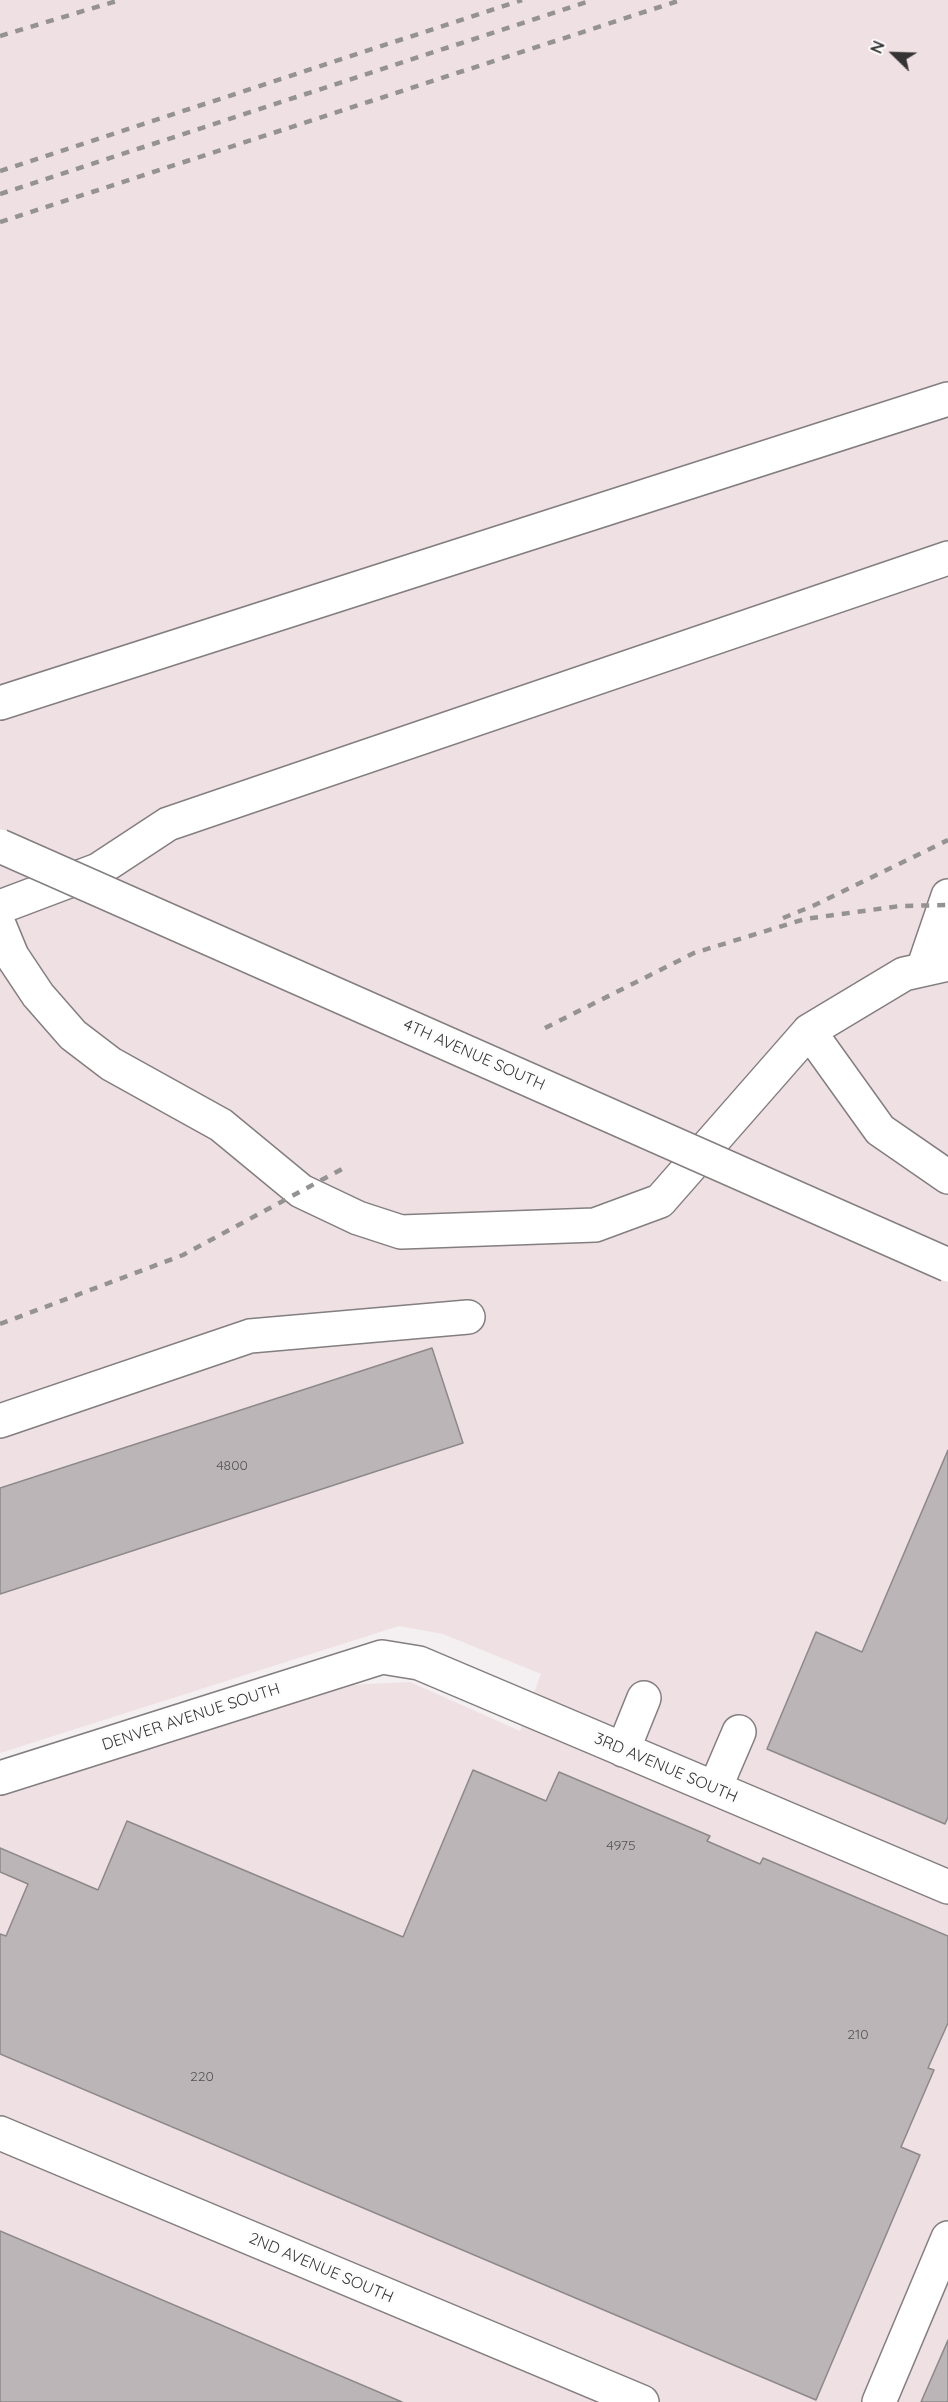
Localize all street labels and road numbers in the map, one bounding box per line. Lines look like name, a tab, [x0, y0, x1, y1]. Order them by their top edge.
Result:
street label: 4TH AVENUE SOUTH	[400, 1015, 548, 1095]
street label: DENVER AVENUE SOUTH	[100, 1679, 282, 1755]
street label: 3RD AVENUE SOUTH	[591, 1729, 741, 1807]
street label: 2ND AVENUE SOUTH	[246, 2229, 396, 2307]

